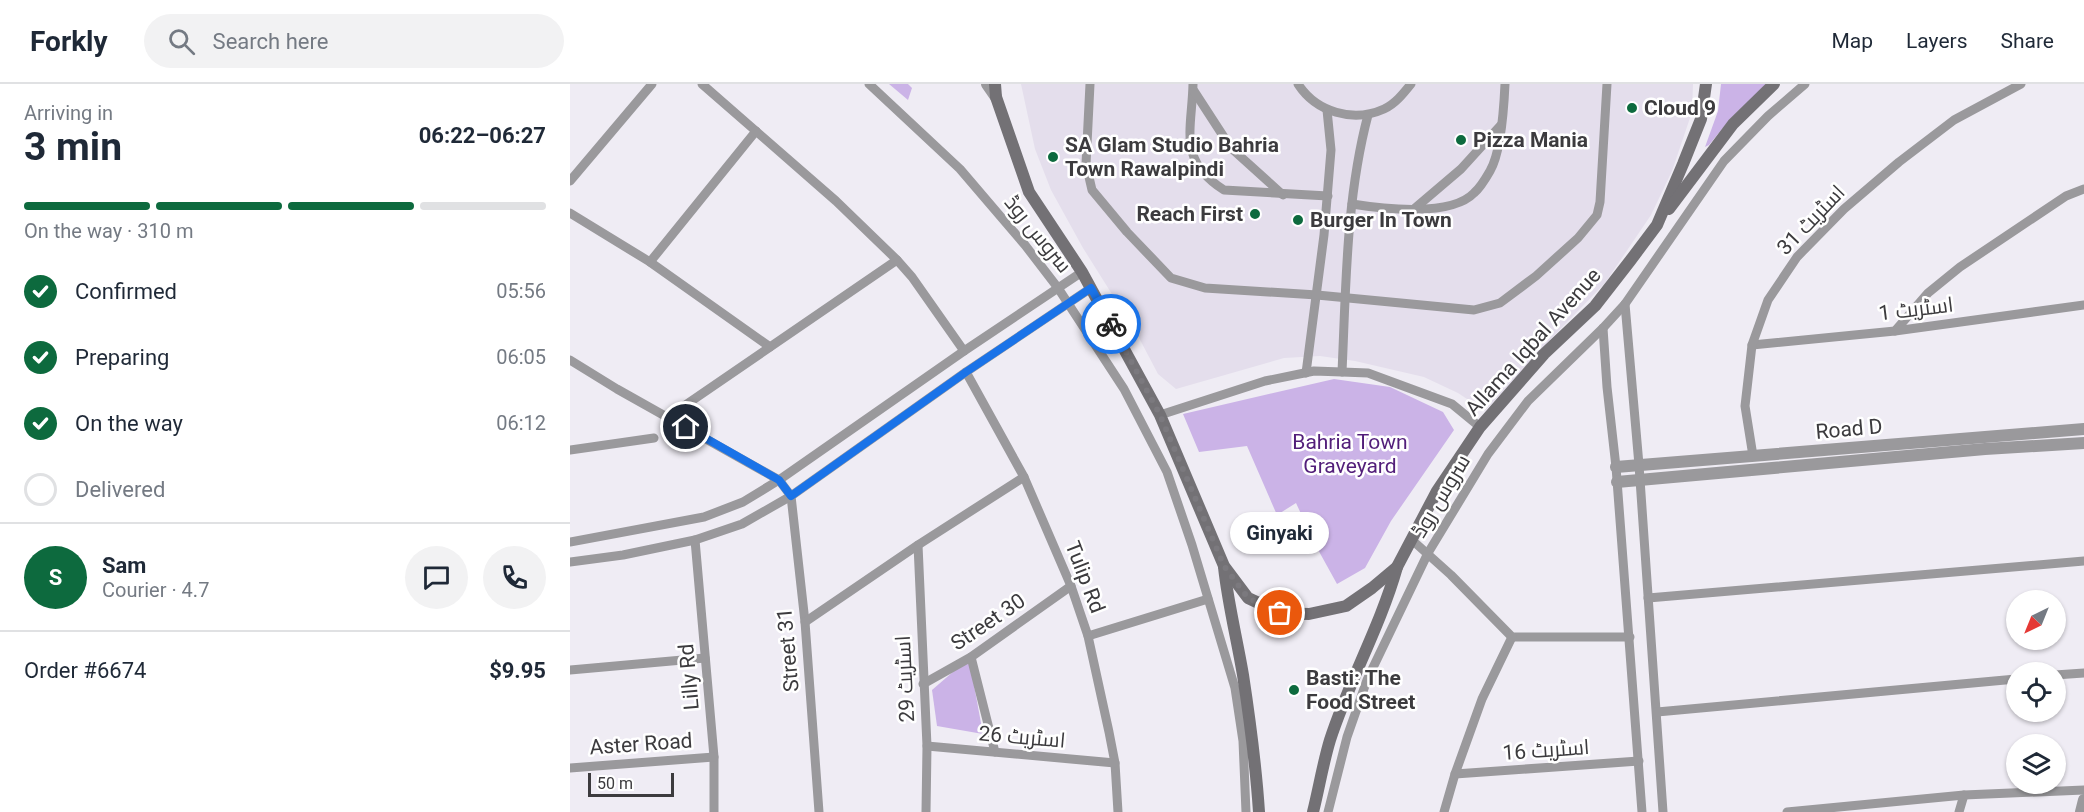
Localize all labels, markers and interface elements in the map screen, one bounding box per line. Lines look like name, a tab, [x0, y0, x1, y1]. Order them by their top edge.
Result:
search box	[144, 14, 564, 68]
text: Forkly	[30, 25, 108, 58]
icon: search	[165, 25, 198, 58]
text: Search here	[213, 29, 328, 54]
text: Map	[1831, 29, 1873, 53]
text: Layers	[1906, 29, 1967, 53]
text: Share	[2000, 29, 2054, 53]
place label: Cloud 9	[1644, 96, 1716, 120]
text: Arriving in	[24, 101, 113, 125]
marker: Cloud 9	[1625, 101, 1639, 115]
text: 06:22–06:27	[419, 123, 546, 148]
text: 3 min	[24, 124, 122, 170]
place label: Pizza Mania	[1473, 128, 1588, 152]
place label: SA Glam Studio Bahria Town Rawalpindi	[1065, 133, 1279, 181]
marker: Pizza Mania	[1454, 133, 1468, 147]
marker: SA Glam Studio Bahria Town Rawalpindi	[1046, 150, 1060, 164]
street label: اسٹریٹ 31	[1772, 180, 1850, 260]
street label: سروس روڈ	[999, 190, 1076, 278]
place label: Reach First	[1136, 202, 1243, 226]
marker: Reach First	[1248, 207, 1262, 221]
place label: Burger In Town	[1310, 208, 1452, 232]
marker: Burger In Town	[1291, 213, 1305, 227]
text: On the way · 310 m	[24, 219, 193, 243]
street label: Allama Iqbal Avenue	[1460, 263, 1606, 421]
icon: check	[24, 275, 57, 308]
text: Confirmed	[75, 279, 177, 304]
text: 05:56	[496, 279, 546, 303]
street label: اسٹریٹ 1	[1877, 293, 1955, 325]
courier	[1081, 294, 1141, 354]
icon: bike	[1095, 308, 1128, 341]
icon: check	[24, 341, 57, 374]
text: Preparing	[75, 345, 169, 370]
text: 06:05	[496, 345, 546, 369]
pin	[660, 401, 711, 452]
icon: check	[24, 407, 57, 440]
icon: home	[669, 410, 702, 443]
text: On the way	[75, 411, 183, 436]
text: 06:12	[496, 411, 546, 435]
street label: Road D	[1814, 414, 1884, 444]
park label: Bahria Town Graveyard	[1292, 430, 1408, 478]
street label: سروس روڈ	[1407, 450, 1476, 542]
text: Delivered	[75, 477, 165, 502]
callout: Ginyaki	[1230, 511, 1330, 553]
text: Ginyaki	[1246, 521, 1313, 545]
street label: Tulip Rd	[1060, 538, 1110, 616]
button: chat	[405, 546, 468, 609]
button: phone	[483, 546, 546, 609]
text: Sam	[102, 553, 146, 578]
text: S	[49, 565, 62, 590]
text: Courier · 4.7	[102, 578, 209, 602]
pin	[1254, 587, 1305, 638]
street label: Street 30	[946, 589, 1030, 655]
north arrow	[2006, 590, 2066, 650]
map controls	[2006, 590, 2066, 794]
icon: bag	[1263, 596, 1296, 629]
street label: Street 31	[772, 607, 804, 693]
street label: اسٹریٹ 29	[891, 635, 919, 723]
street label: Lilly Rd	[674, 643, 704, 711]
text: Order #6674	[24, 658, 146, 683]
text: $9.95	[489, 658, 546, 683]
button: locate	[2006, 662, 2066, 722]
place label: Basti: The Food Street	[1306, 666, 1415, 714]
marker: Basti: The Food Street	[1287, 683, 1301, 697]
street label: اسٹریٹ 26	[978, 721, 1066, 753]
street label: Aster Road	[589, 728, 693, 760]
button: layers	[2006, 734, 2066, 794]
street label: اسٹریٹ 16	[1502, 735, 1590, 765]
scale bar	[588, 770, 674, 798]
text: 50 m	[597, 774, 633, 793]

